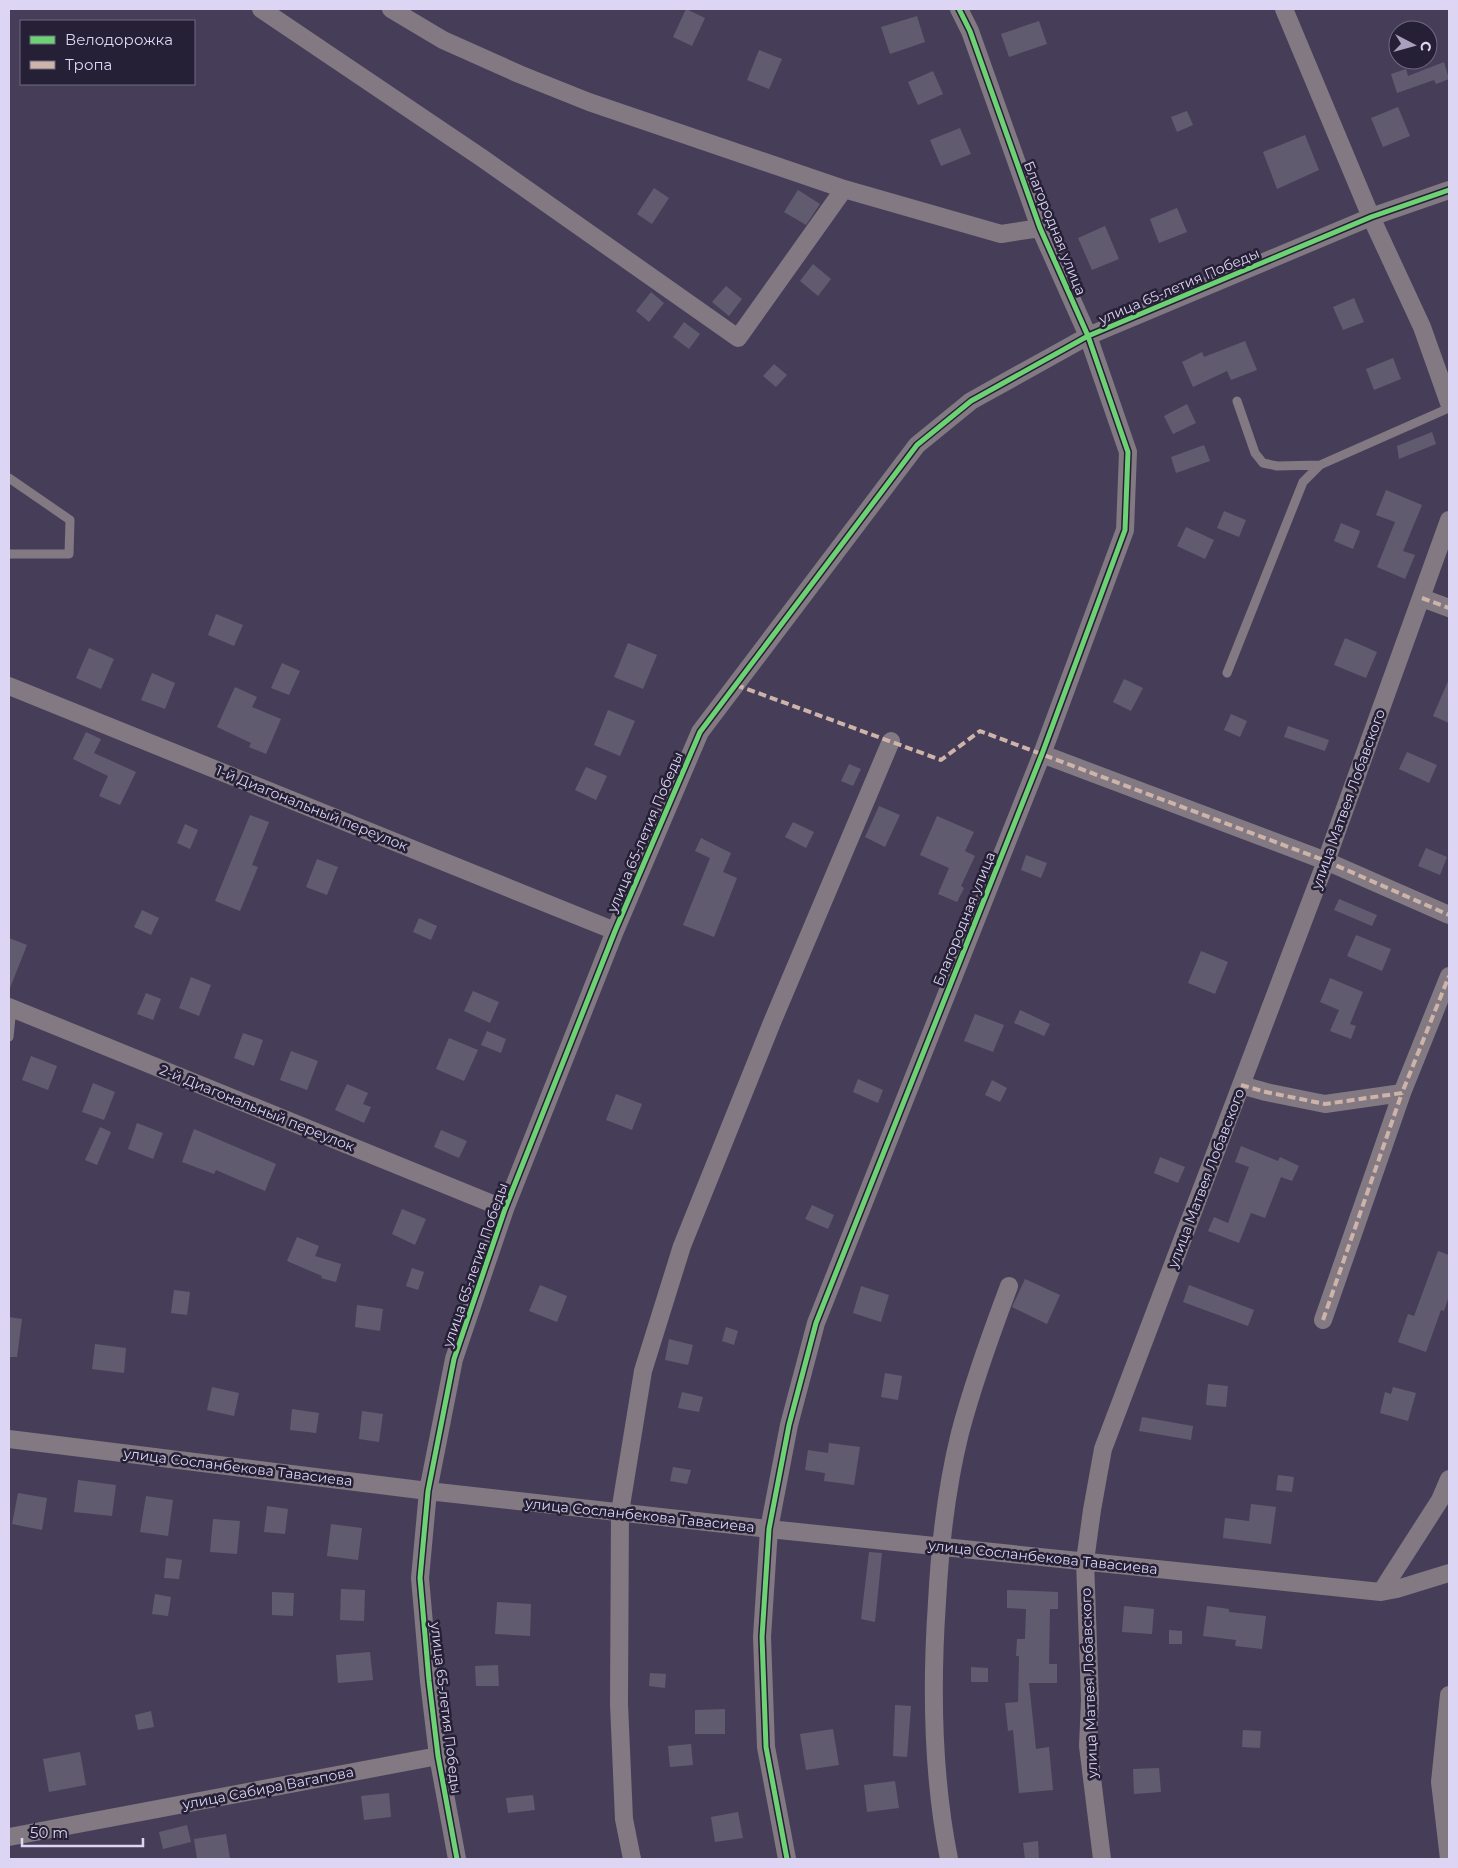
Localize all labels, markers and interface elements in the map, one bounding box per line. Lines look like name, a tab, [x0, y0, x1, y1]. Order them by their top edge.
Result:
legend	[20, 20, 195, 85]
north arrow	[1388, 20, 1438, 70]
text: Велодорожка	[65, 30, 173, 49]
text: С	[1416, 40, 1435, 52]
text: Тропа	[65, 55, 112, 74]
street label: Благородная улица	[1020, 158, 1090, 298]
street label: улица 65-летия Победы	[1095, 244, 1262, 328]
street label: улица Матвея Лобавского	[1307, 706, 1389, 892]
street label: улица 65-летия Победы	[603, 749, 687, 916]
street label: 1-й Диагональный переулок	[213, 761, 411, 855]
street label: Благородная улица	[929, 849, 999, 989]
street label: 2-й Диагональный переулок	[157, 1061, 357, 1155]
street label: улица Матвея Лобавского	[1163, 1086, 1249, 1271]
street label: улица 65-летия Победы	[438, 1180, 512, 1351]
street label: улица Сосланбекова Тавасиева	[121, 1444, 354, 1490]
street label: улица Сосланбекова Тавасиева	[523, 1494, 756, 1536]
street label: улица Сосланбекова Тавасиева	[926, 1536, 1159, 1578]
street label: улица Матвея Лобавского	[1077, 1587, 1101, 1779]
street label: улица 65-летия Победы	[426, 1620, 465, 1795]
street label: улица Сабира Вагапова	[180, 1763, 355, 1814]
scale bar	[22, 1816, 144, 1848]
text: 50 m	[30, 1823, 68, 1842]

